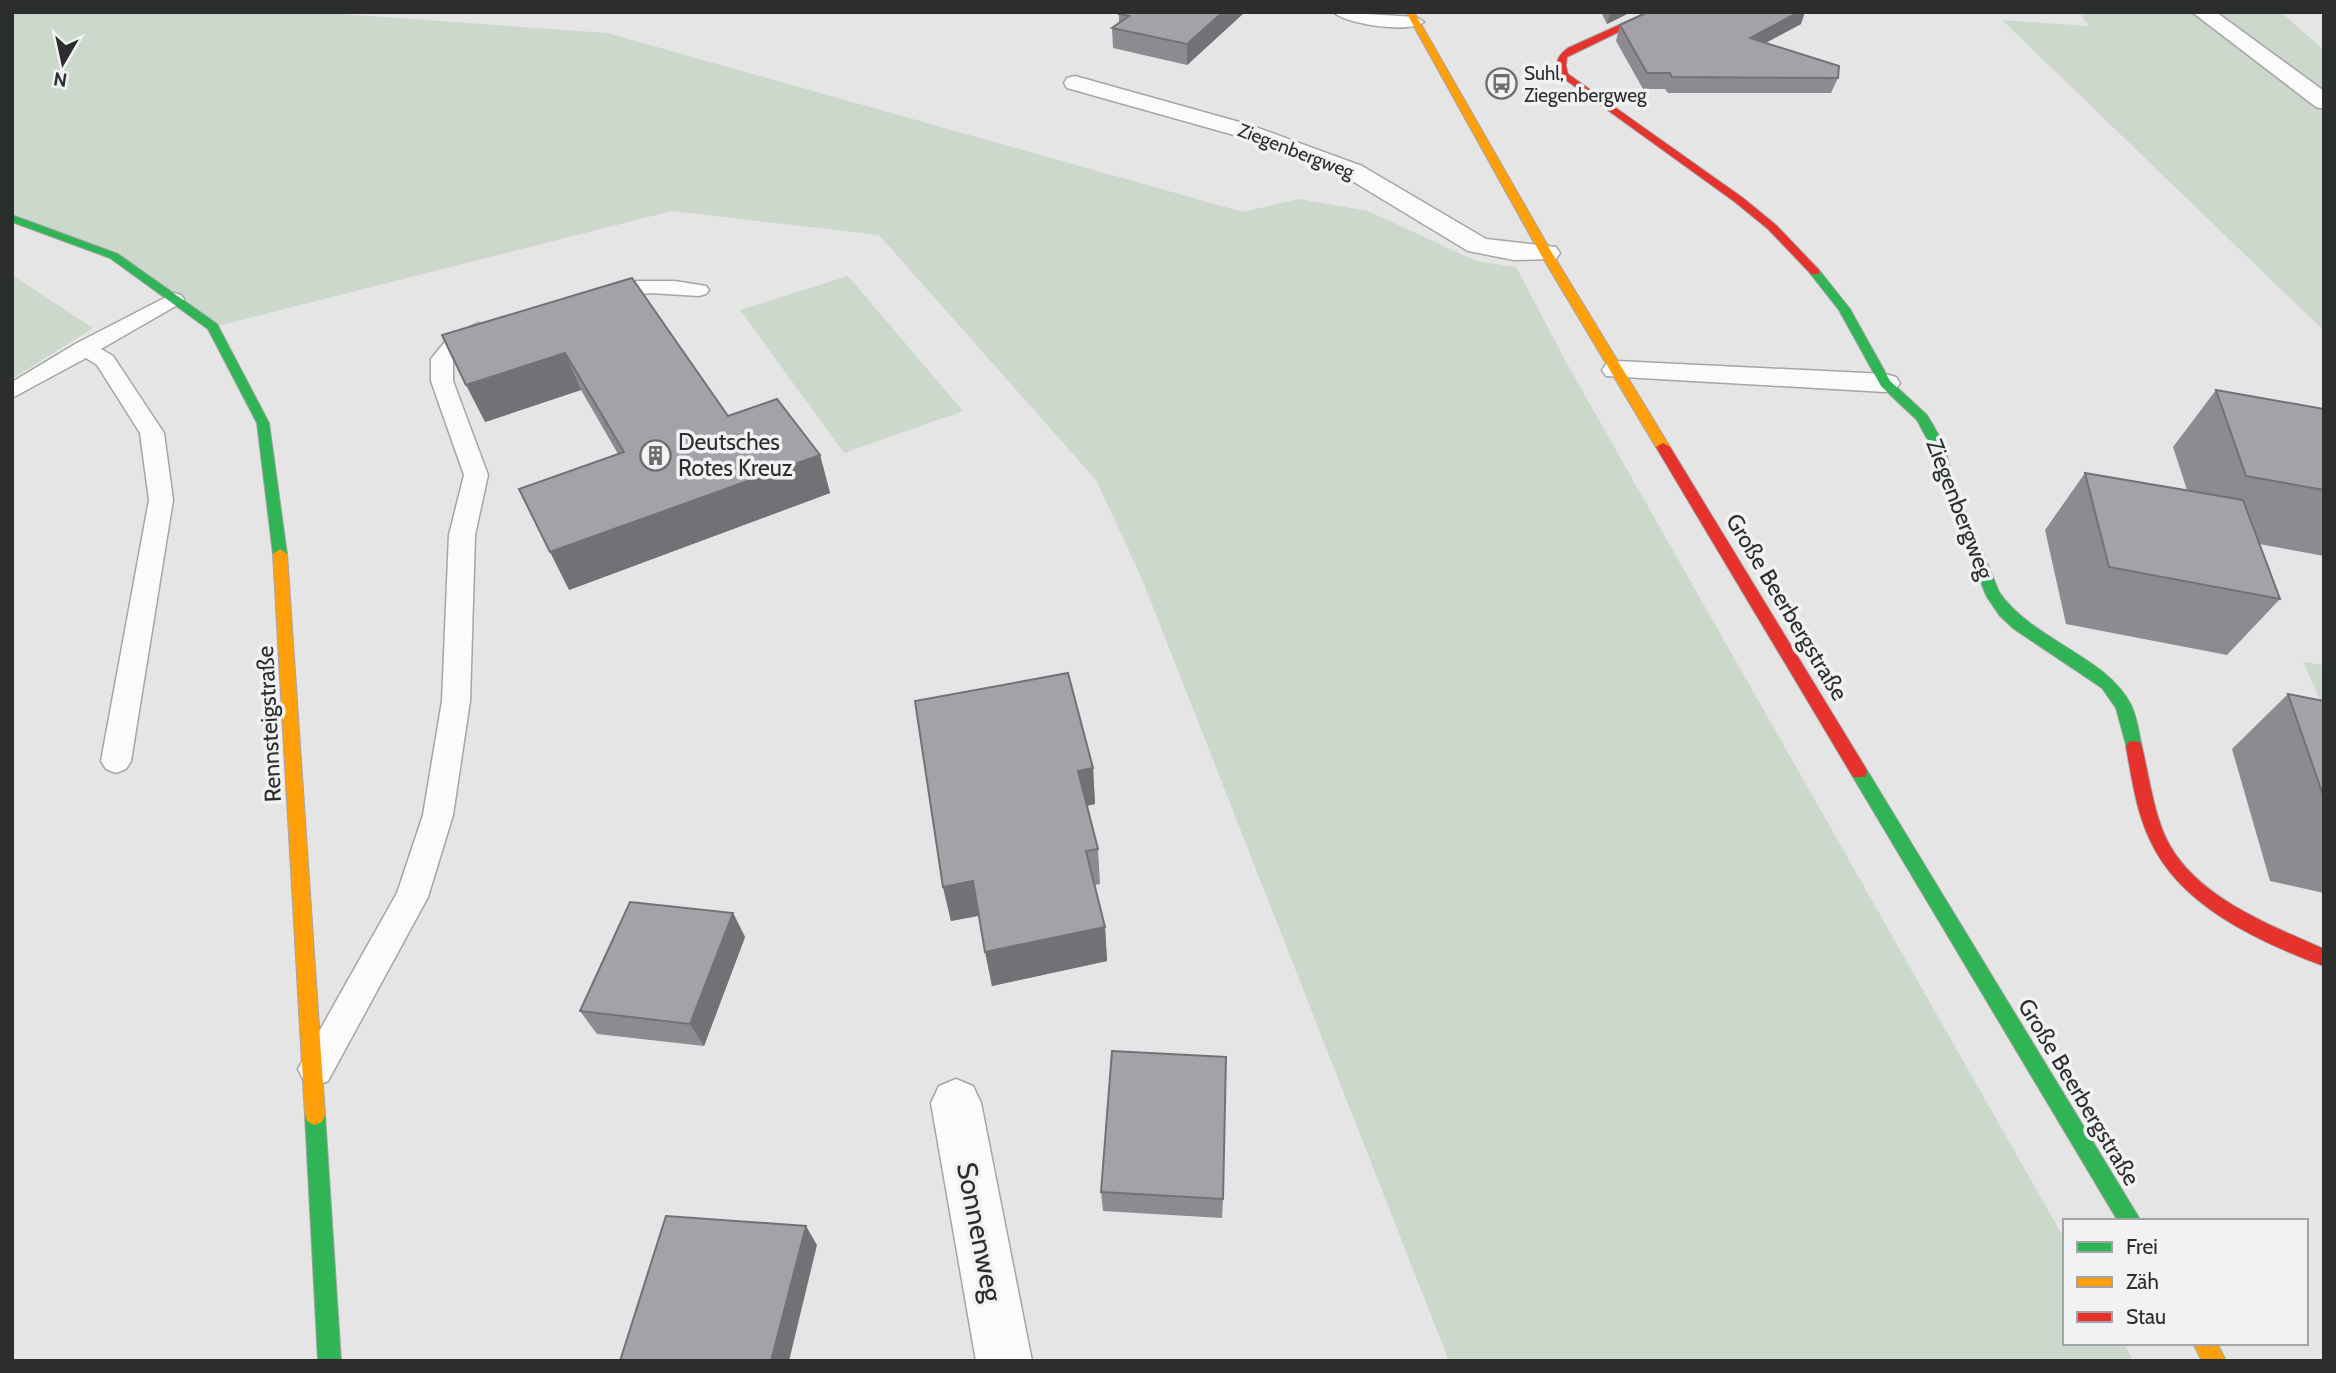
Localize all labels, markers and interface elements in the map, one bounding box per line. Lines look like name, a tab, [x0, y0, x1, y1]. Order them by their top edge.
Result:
north arrow	[28, 28, 98, 98]
place label: Suhl, Ziegenbergweg	[1524, 62, 1647, 107]
text: N	[52, 67, 69, 92]
bus stop icon: Suhl, Ziegenbergweg	[1484, 67, 1518, 101]
street label: Ziegenbergweg	[1235, 118, 1358, 184]
place label: Deutsches Rotes Kreuz	[678, 428, 793, 482]
street label: Ziegenbergweg	[1920, 435, 2000, 584]
building icon: Deutsches Rotes Kreuz	[638, 438, 672, 472]
street label: Große Beerbergstraße	[1720, 508, 1854, 706]
street label: Rennsteigstraße	[251, 645, 287, 803]
street label: Große Beerbergstraße	[2012, 993, 2146, 1191]
street label: Sonnenweg	[950, 1159, 1010, 1306]
legend	[2063, 1219, 2308, 1345]
text: Frei	[2126, 1234, 2158, 1259]
text: Zäh	[2126, 1269, 2159, 1294]
text: Stau	[2126, 1304, 2166, 1329]

